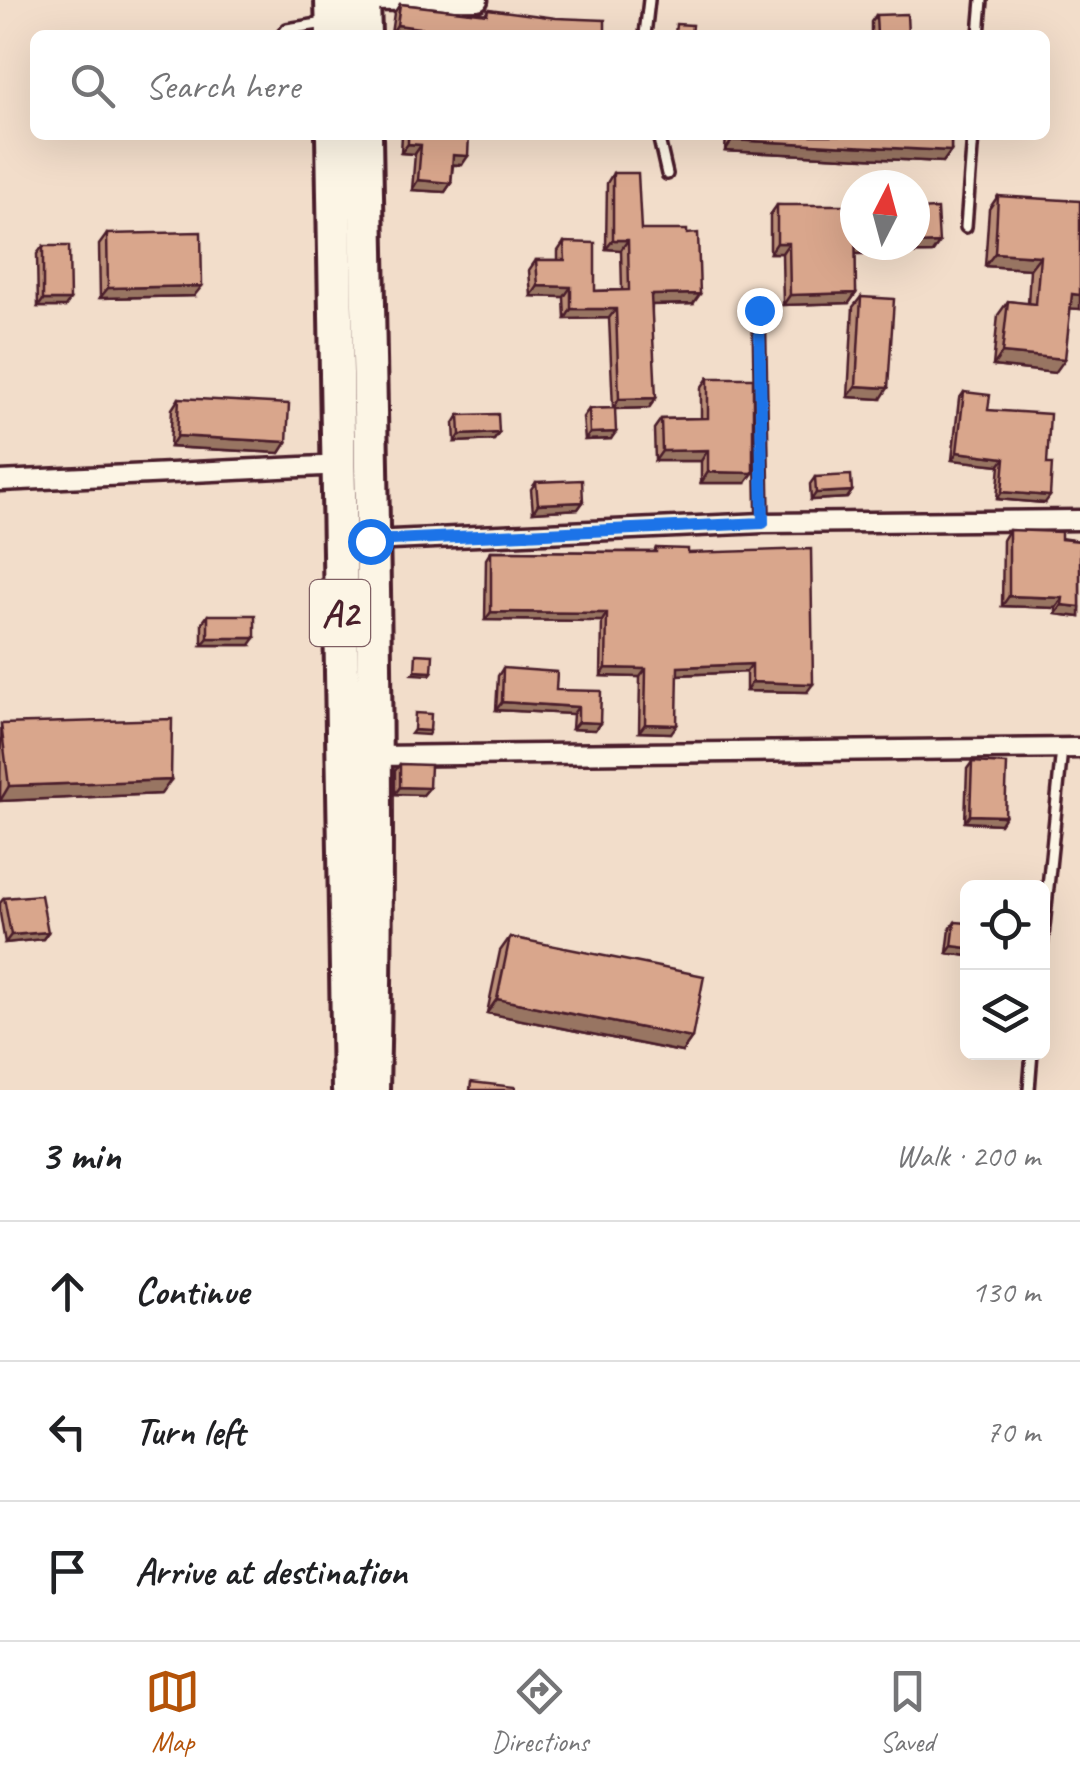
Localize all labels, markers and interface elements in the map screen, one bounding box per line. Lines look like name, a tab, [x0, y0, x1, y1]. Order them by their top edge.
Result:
search box	[30, 30, 1050, 140]
icon: search	[65, 58, 120, 113]
text: Search here	[145, 62, 300, 109]
north arrow	[840, 170, 930, 260]
route end	[737, 288, 783, 334]
route start	[348, 519, 394, 565]
road number: A2	[310, 580, 370, 646]
map controls	[960, 880, 1050, 1060]
button: locate	[960, 880, 1050, 970]
button: layers	[960, 970, 1050, 1060]
text: 3 min	[40, 1129, 120, 1182]
text: Walk · 200 m	[896, 1135, 1040, 1176]
icon: ahead	[40, 1264, 95, 1319]
text: Continue	[135, 1268, 249, 1315]
text: 130 m	[971, 1271, 1040, 1312]
icon: left	[40, 1404, 95, 1459]
text: Turn left	[135, 1408, 245, 1455]
text: 70 m	[986, 1411, 1040, 1452]
icon: arrive	[40, 1544, 95, 1599]
text: Arrive at destination	[135, 1548, 407, 1595]
tab: Map	[145, 1664, 200, 1759]
tab: Directions	[491, 1664, 589, 1759]
tab: Saved	[880, 1664, 935, 1759]

